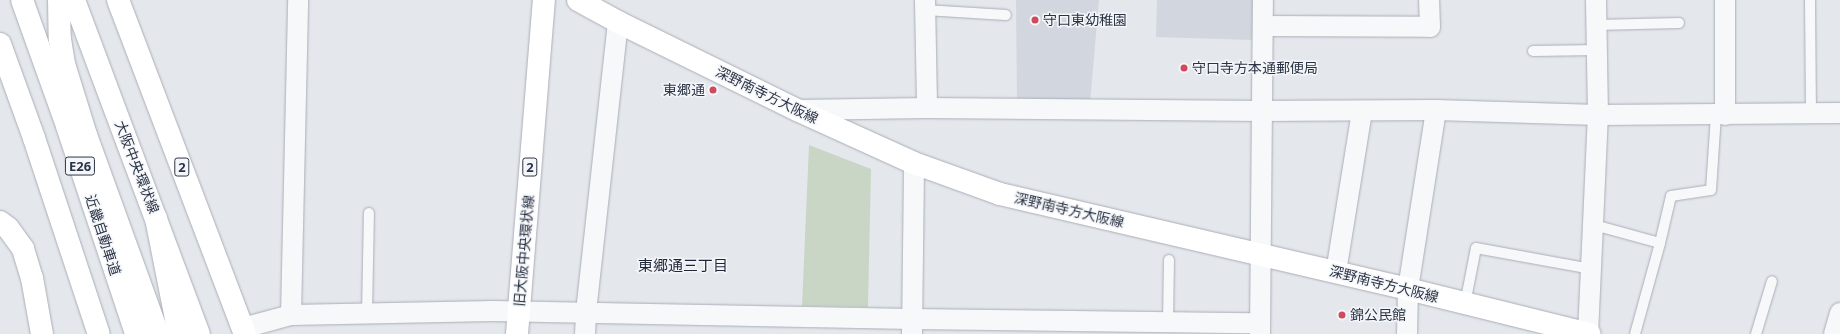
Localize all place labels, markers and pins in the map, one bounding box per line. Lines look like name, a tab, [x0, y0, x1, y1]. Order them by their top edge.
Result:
place label: 守口東幼稚園	[1043, 12, 1127, 28]
marker: 守口東幼稚園	[1030, 15, 1040, 25]
place label: 守口寺方本通郵便局	[1192, 60, 1318, 76]
marker: 守口寺方本通郵便局	[1179, 63, 1189, 73]
place label: 東郷通	[663, 82, 705, 98]
marker: 東郷通	[708, 85, 718, 95]
place label: 錦公民館	[1350, 307, 1406, 323]
marker: 錦公民館	[1337, 310, 1347, 320]

